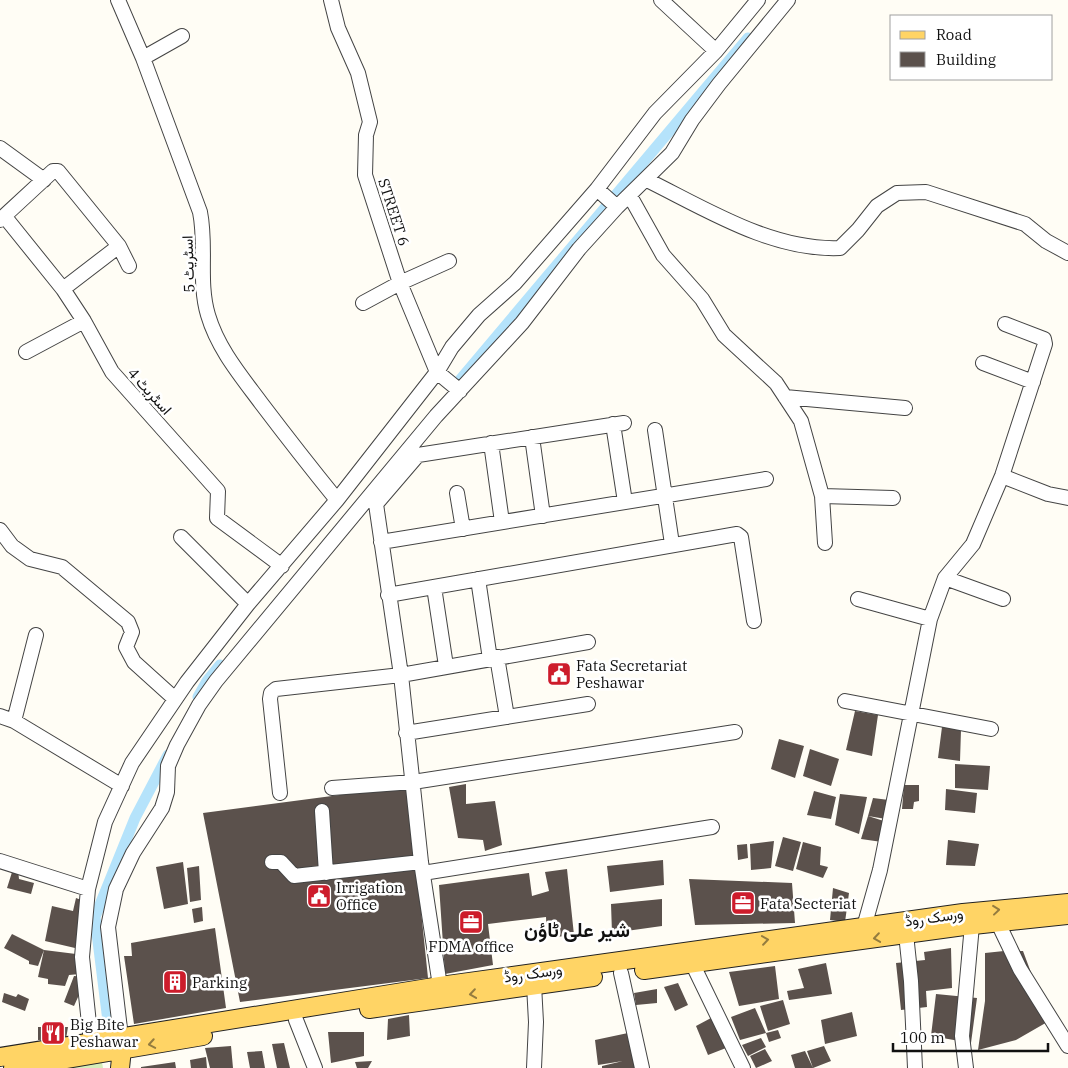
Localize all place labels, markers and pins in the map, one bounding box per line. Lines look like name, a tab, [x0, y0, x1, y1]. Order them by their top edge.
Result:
place label: Fata Secretariat Peshawar	[576, 656, 687, 692]
public building icon: Fata Secretariat Peshawar	[546, 661, 572, 687]
place label: Irrigation Office	[336, 878, 404, 914]
public building icon: Irrigation Office	[306, 883, 332, 909]
office icon: Fata Secteriat	[730, 890, 756, 916]
place label: Fata Secteriat	[760, 894, 856, 913]
office icon: FDMA office	[458, 909, 484, 935]
place label: FDMA office	[428, 937, 514, 956]
building icon: Parking	[162, 969, 188, 995]
place label: Parking	[192, 973, 247, 992]
place label: Big Bite Peshawar	[70, 1015, 139, 1051]
restaurant icon: Big Bite Peshawar	[40, 1020, 66, 1046]

